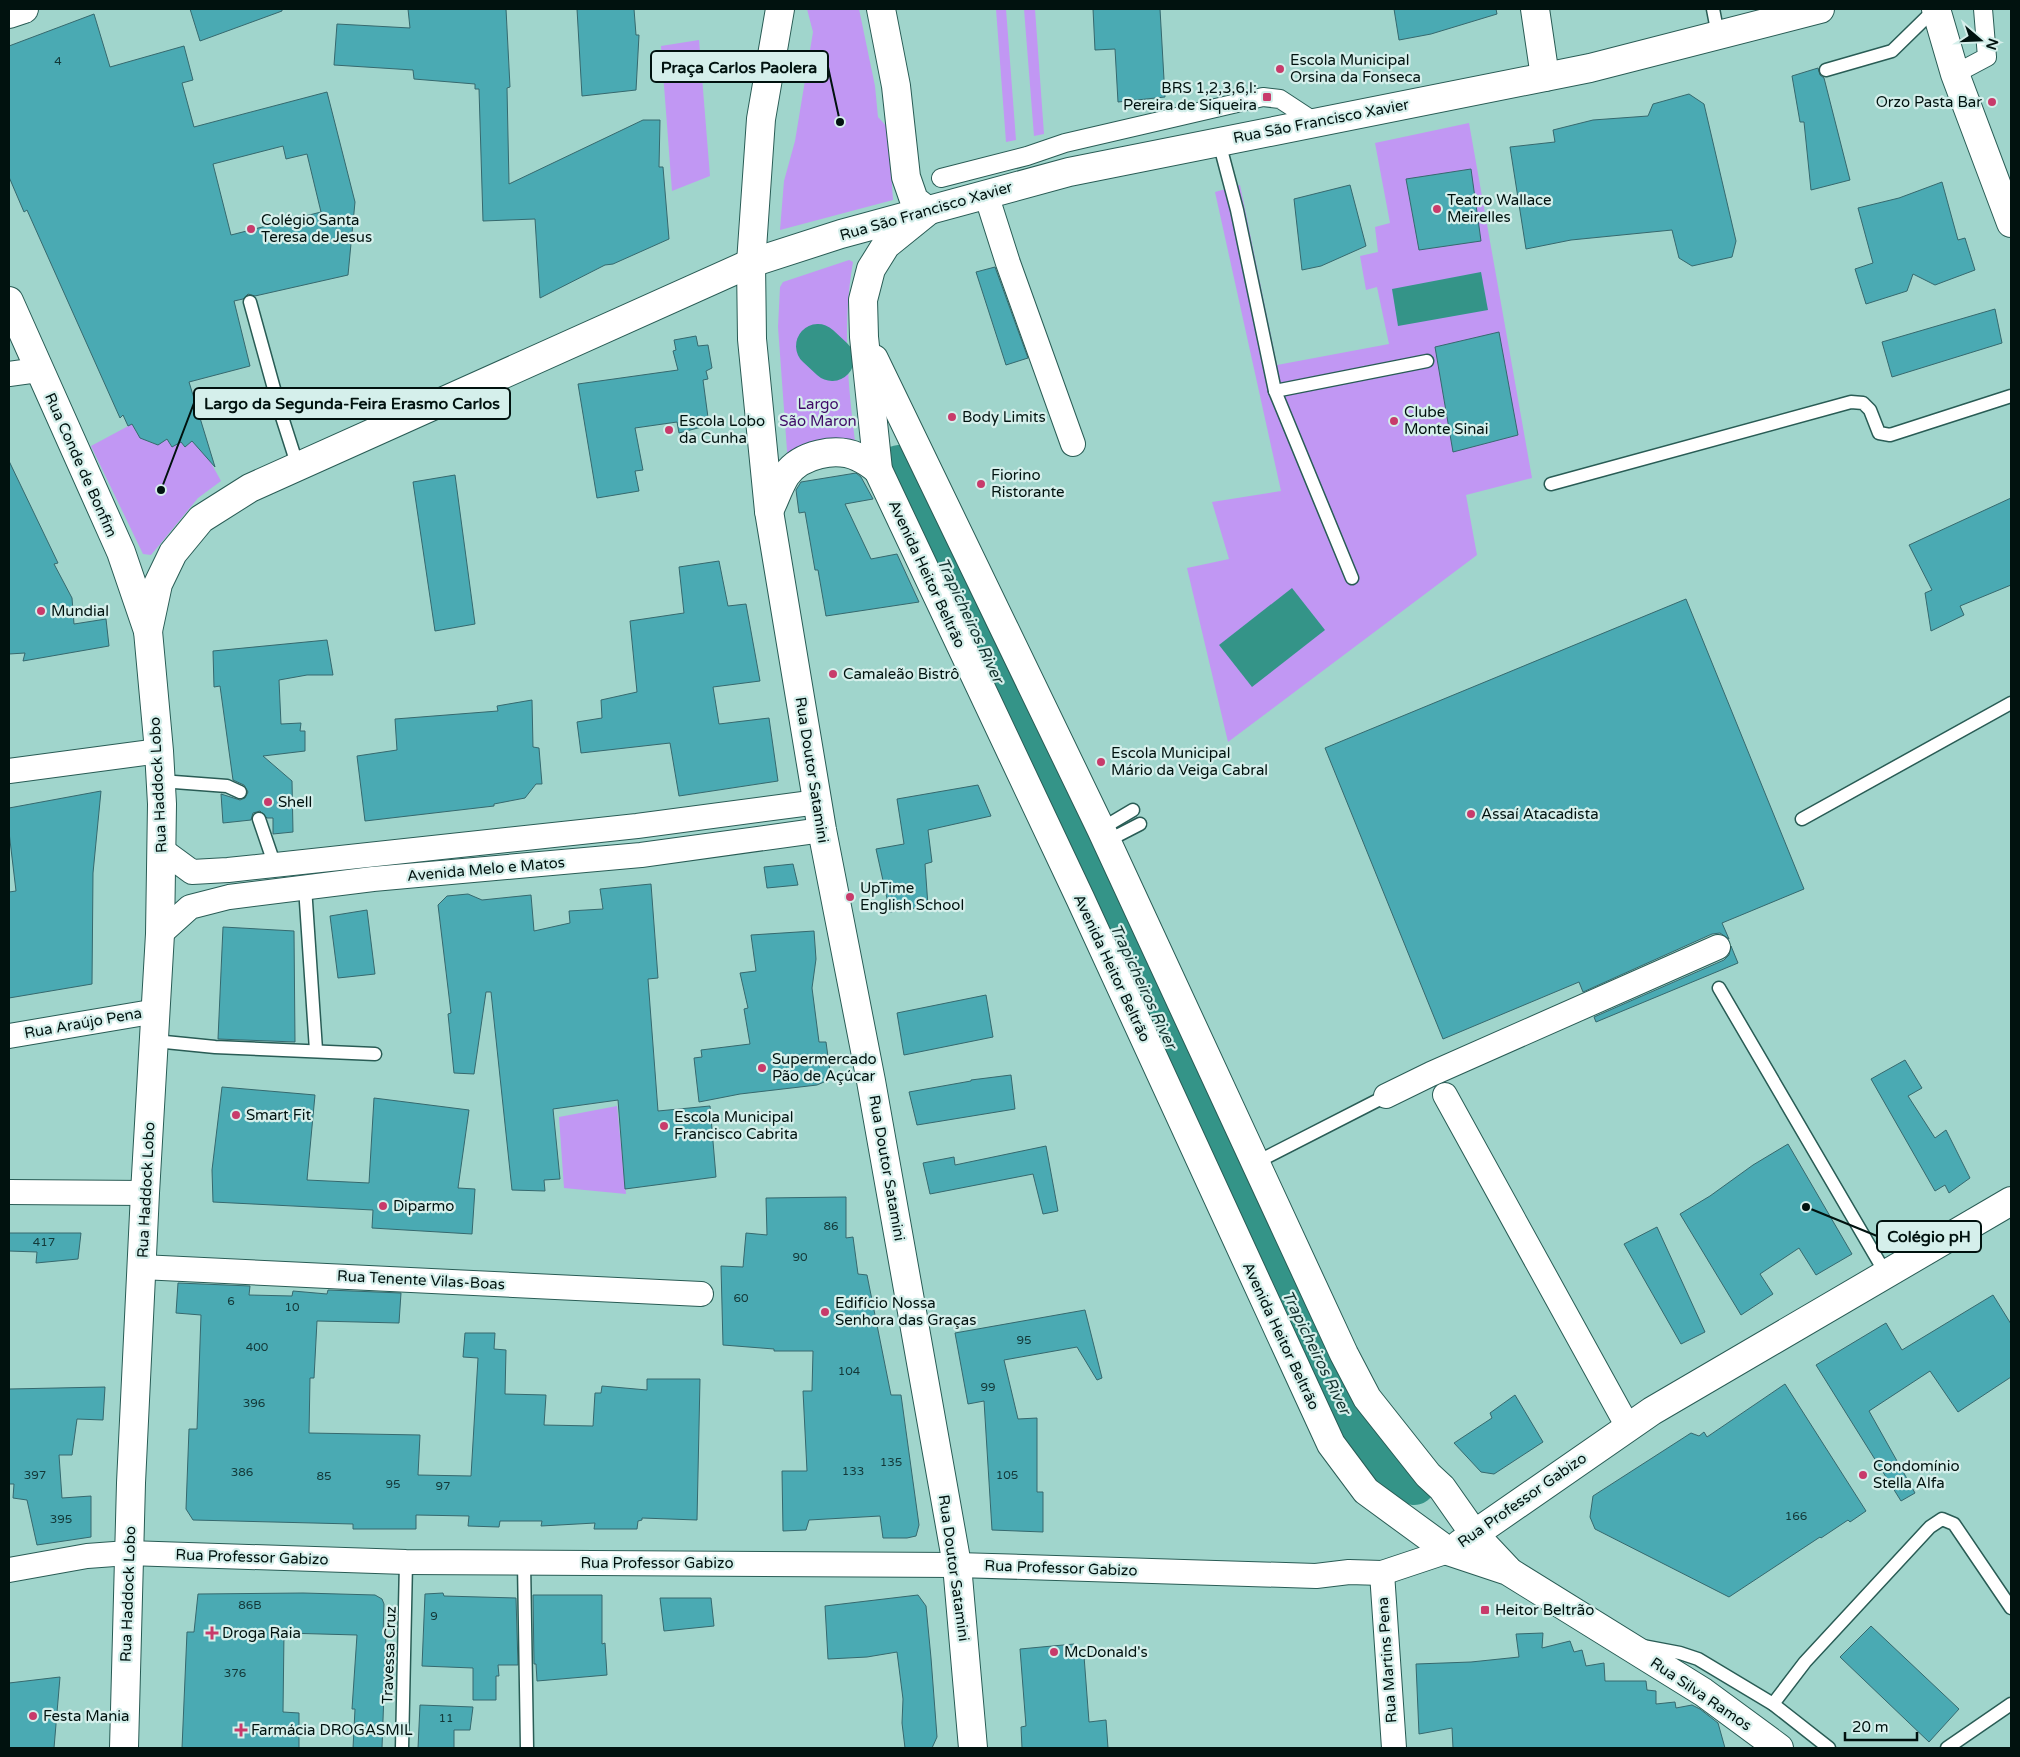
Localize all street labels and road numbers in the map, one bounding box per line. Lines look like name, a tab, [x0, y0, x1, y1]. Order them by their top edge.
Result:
street label: Rua São Francisco Xavier	[1231, 95, 1411, 147]
street label: Rua São Francisco Xavier	[838, 178, 1015, 244]
street label: Rua Conde de Bonfim	[41, 390, 121, 540]
street label: Avenida Heitor Beltrão	[885, 497, 969, 651]
street label: Rua Doutor Satamini	[792, 696, 832, 844]
street label: Rua Haddock Lobo	[145, 716, 171, 854]
street label: Avenida Melo e Matos	[406, 853, 566, 885]
street label: Avenida Heitor Beltrão	[1070, 891, 1154, 1045]
street label: Rua Araújo Pena	[23, 1004, 143, 1042]
street label: Rua Doutor Satamini	[865, 1094, 909, 1242]
street label: Rua Haddock Lobo	[133, 1121, 159, 1259]
street label: Avenida Heitor Beltrão	[1239, 1259, 1323, 1413]
street label: Rua Tenente Vilas-Boas	[337, 1267, 505, 1293]
street label: Rua Professor Gabizo	[1454, 1449, 1590, 1551]
street label: Rua Doutor Satamini	[935, 1494, 973, 1642]
street label: Rua Haddock Lobo	[117, 1526, 139, 1662]
street label: Rua Professor Gabizo	[175, 1545, 329, 1569]
street label: Rua Professor Gabizo	[580, 1554, 734, 1572]
street label: Rua Professor Gabizo	[984, 1556, 1138, 1580]
street label: Rua Martins Pena	[1374, 1596, 1400, 1724]
street label: Travessa Cruz	[378, 1606, 400, 1704]
street label: Rua Silva Ramos	[1647, 1654, 1755, 1734]

